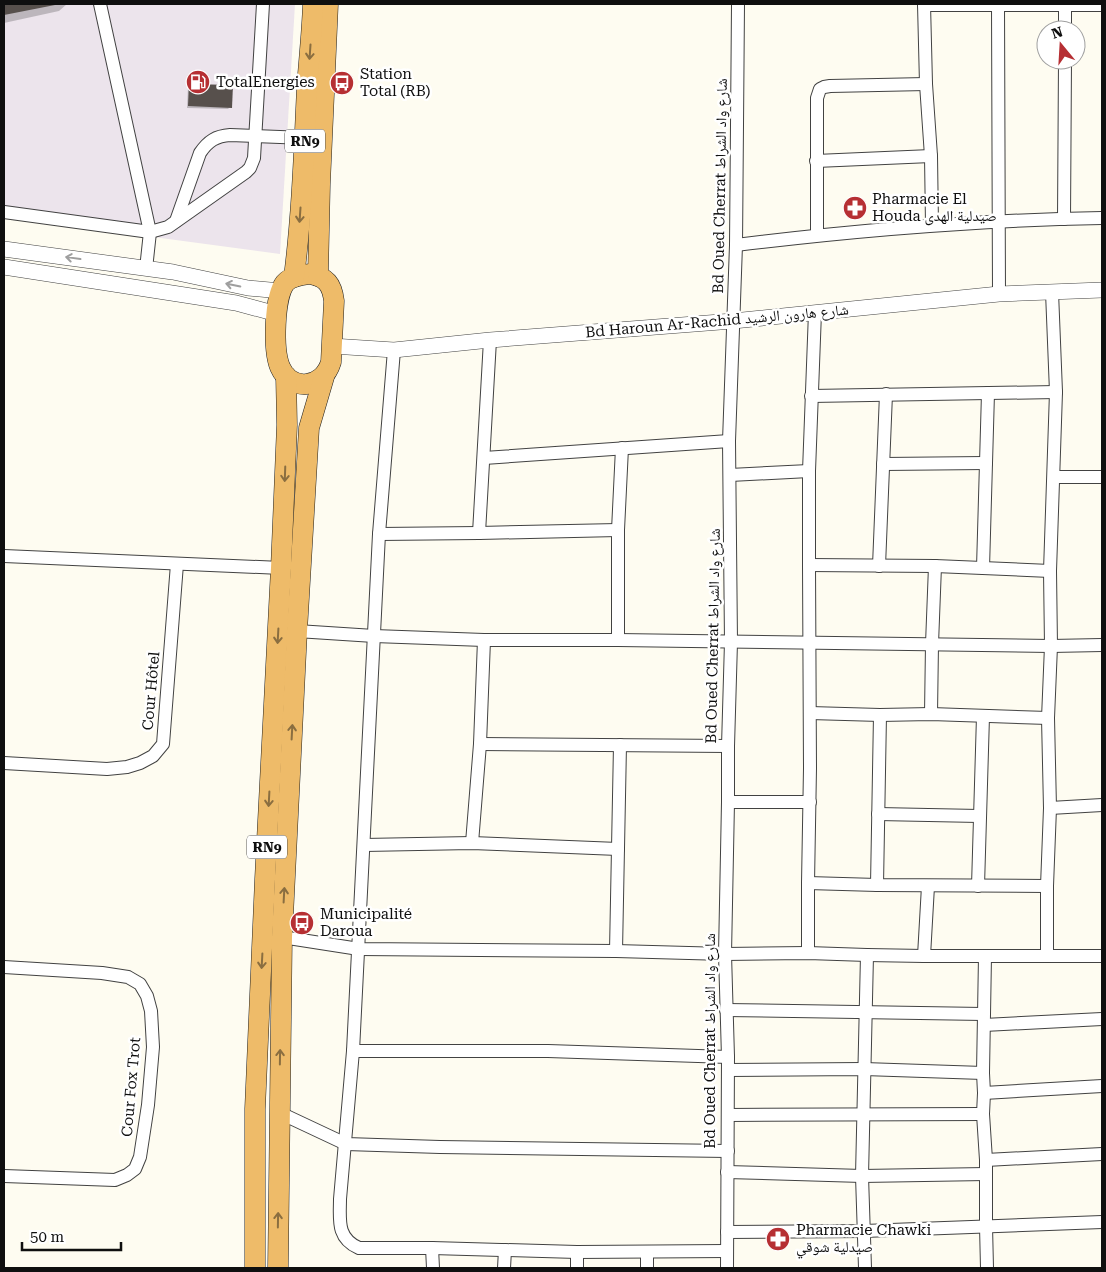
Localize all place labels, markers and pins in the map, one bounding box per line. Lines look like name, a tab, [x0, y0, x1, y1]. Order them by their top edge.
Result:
place label: Station Total (RB)	[360, 65, 431, 100]
fuel station icon: TotalEnergies	[185, 69, 211, 95]
bus stop icon: Station Total (RB)	[329, 70, 355, 96]
place label: TotalEnergies	[216, 73, 315, 91]
place label: Pharmacie El Houda صيدلية الهدى	[872, 190, 997, 226]
pharmacy icon: Pharmacie El Houda صيدلية الهدى	[842, 195, 868, 221]
place label: Municipalité Daroua	[320, 905, 412, 940]
bus stop icon: Municipalité Daroua	[289, 910, 315, 936]
place label: Pharmacie Chawki صيدلية شوقي	[796, 1221, 932, 1259]
pharmacy icon: Pharmacie Chawki صيدلية شوقي	[765, 1226, 791, 1252]

